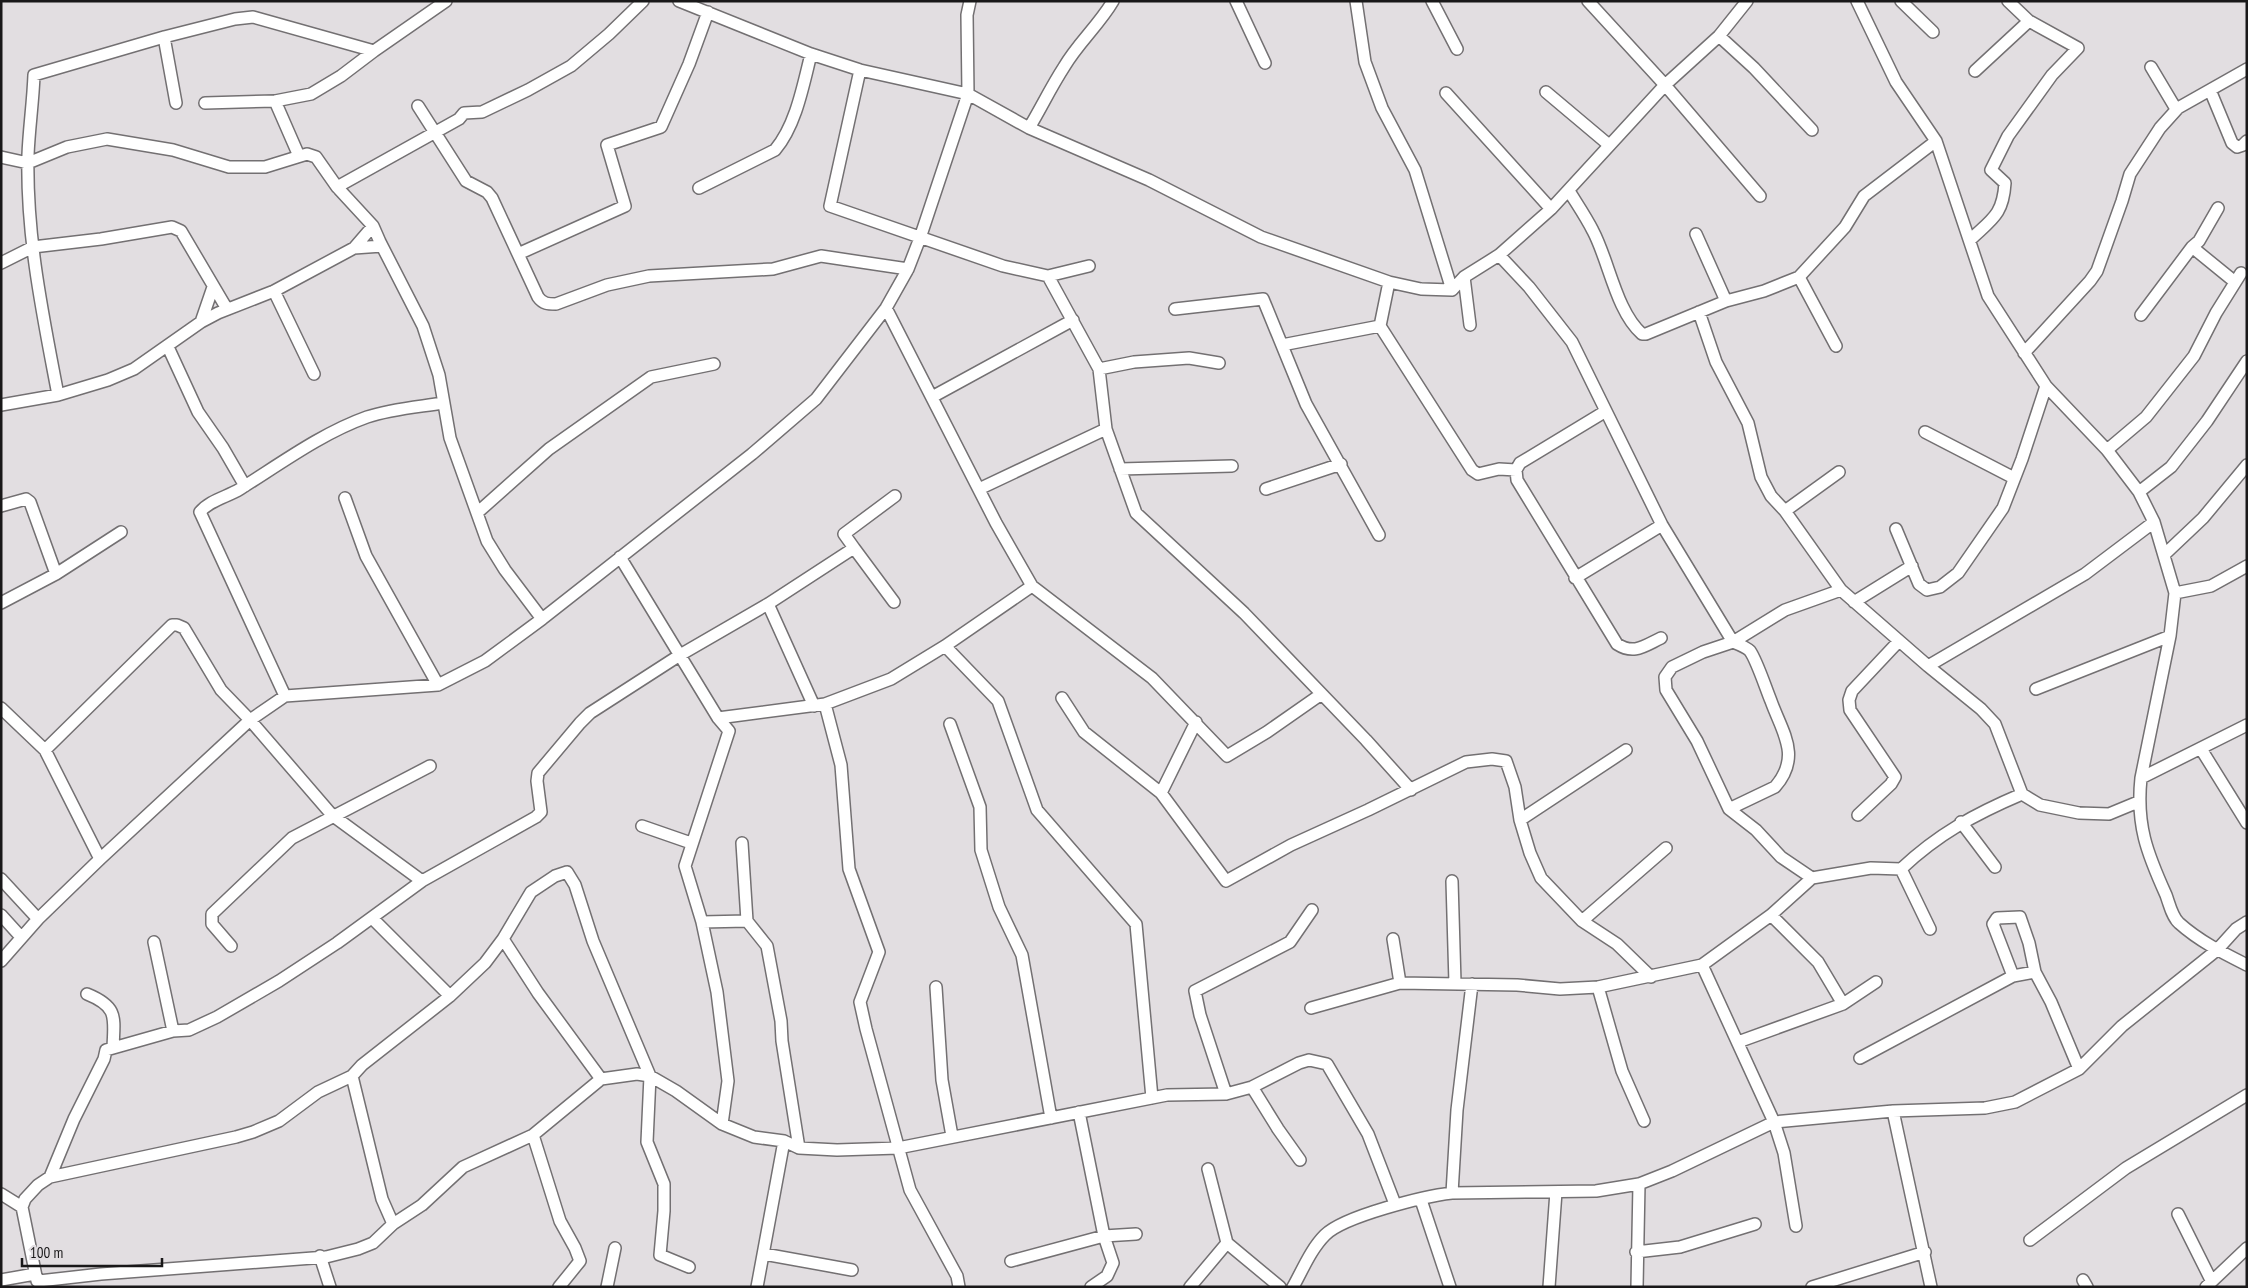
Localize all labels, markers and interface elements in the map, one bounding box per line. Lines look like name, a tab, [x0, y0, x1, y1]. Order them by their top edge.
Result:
scale bar	[22, 1236, 162, 1268]
text: 100 m	[30, 1243, 63, 1262]

